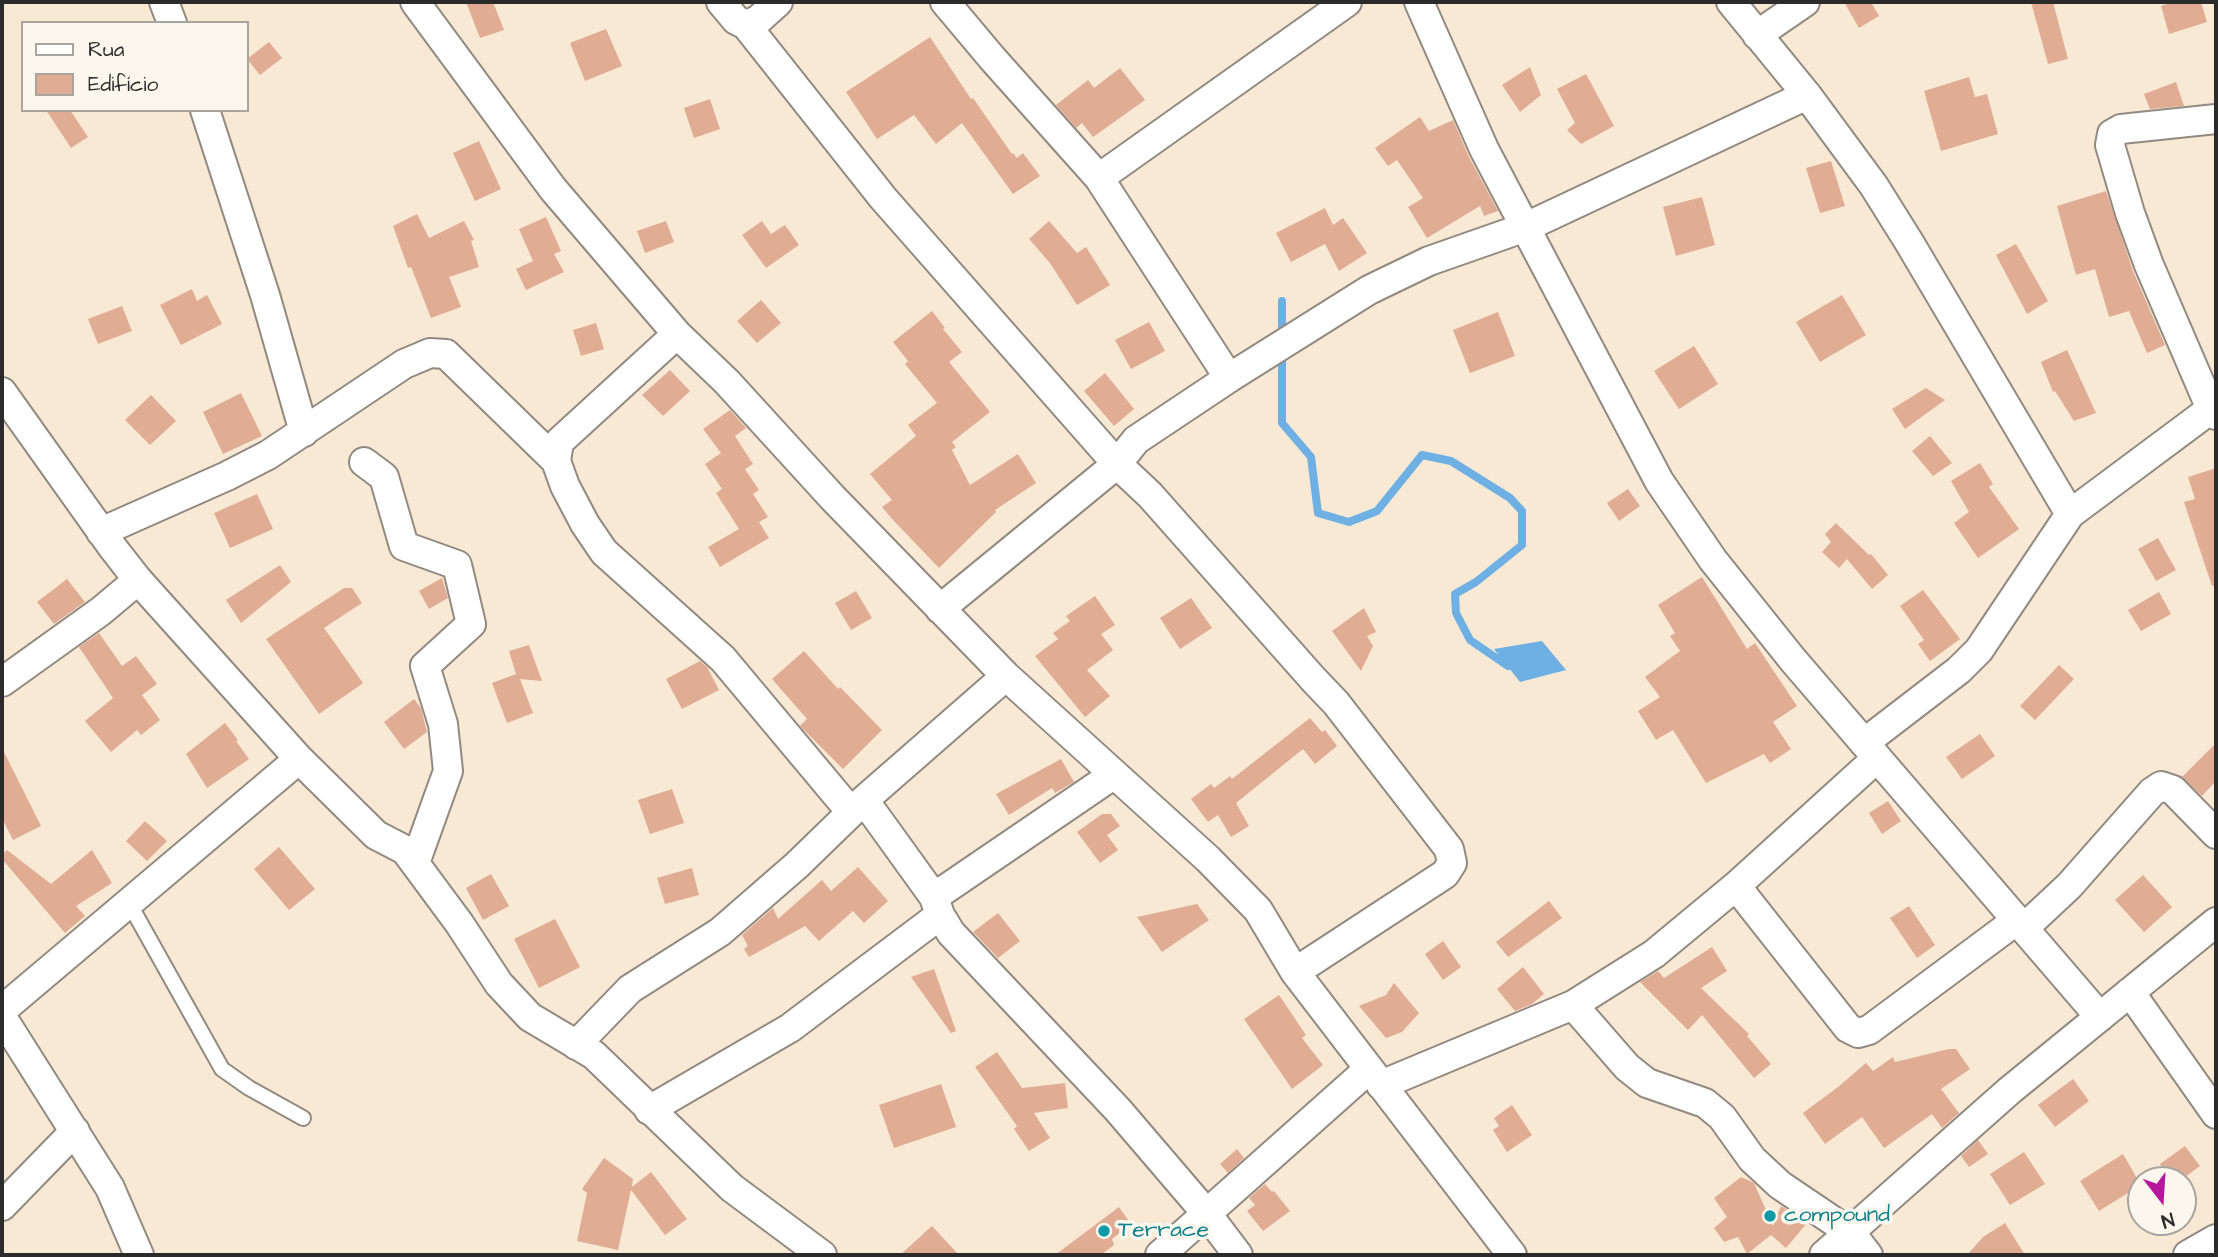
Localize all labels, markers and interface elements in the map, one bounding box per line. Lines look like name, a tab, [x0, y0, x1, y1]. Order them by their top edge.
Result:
legend	[21, 21, 248, 112]
text: Rua	[88, 35, 124, 64]
text: Edifício	[88, 70, 158, 99]
north arrow	[2127, 1166, 2197, 1236]
place label: compound	[1784, 1202, 1890, 1230]
text: N	[2158, 1205, 2177, 1234]
marker: compound	[1762, 1208, 1778, 1224]
place label: Terrace	[1118, 1217, 1209, 1245]
marker: Terrace	[1096, 1223, 1112, 1239]

